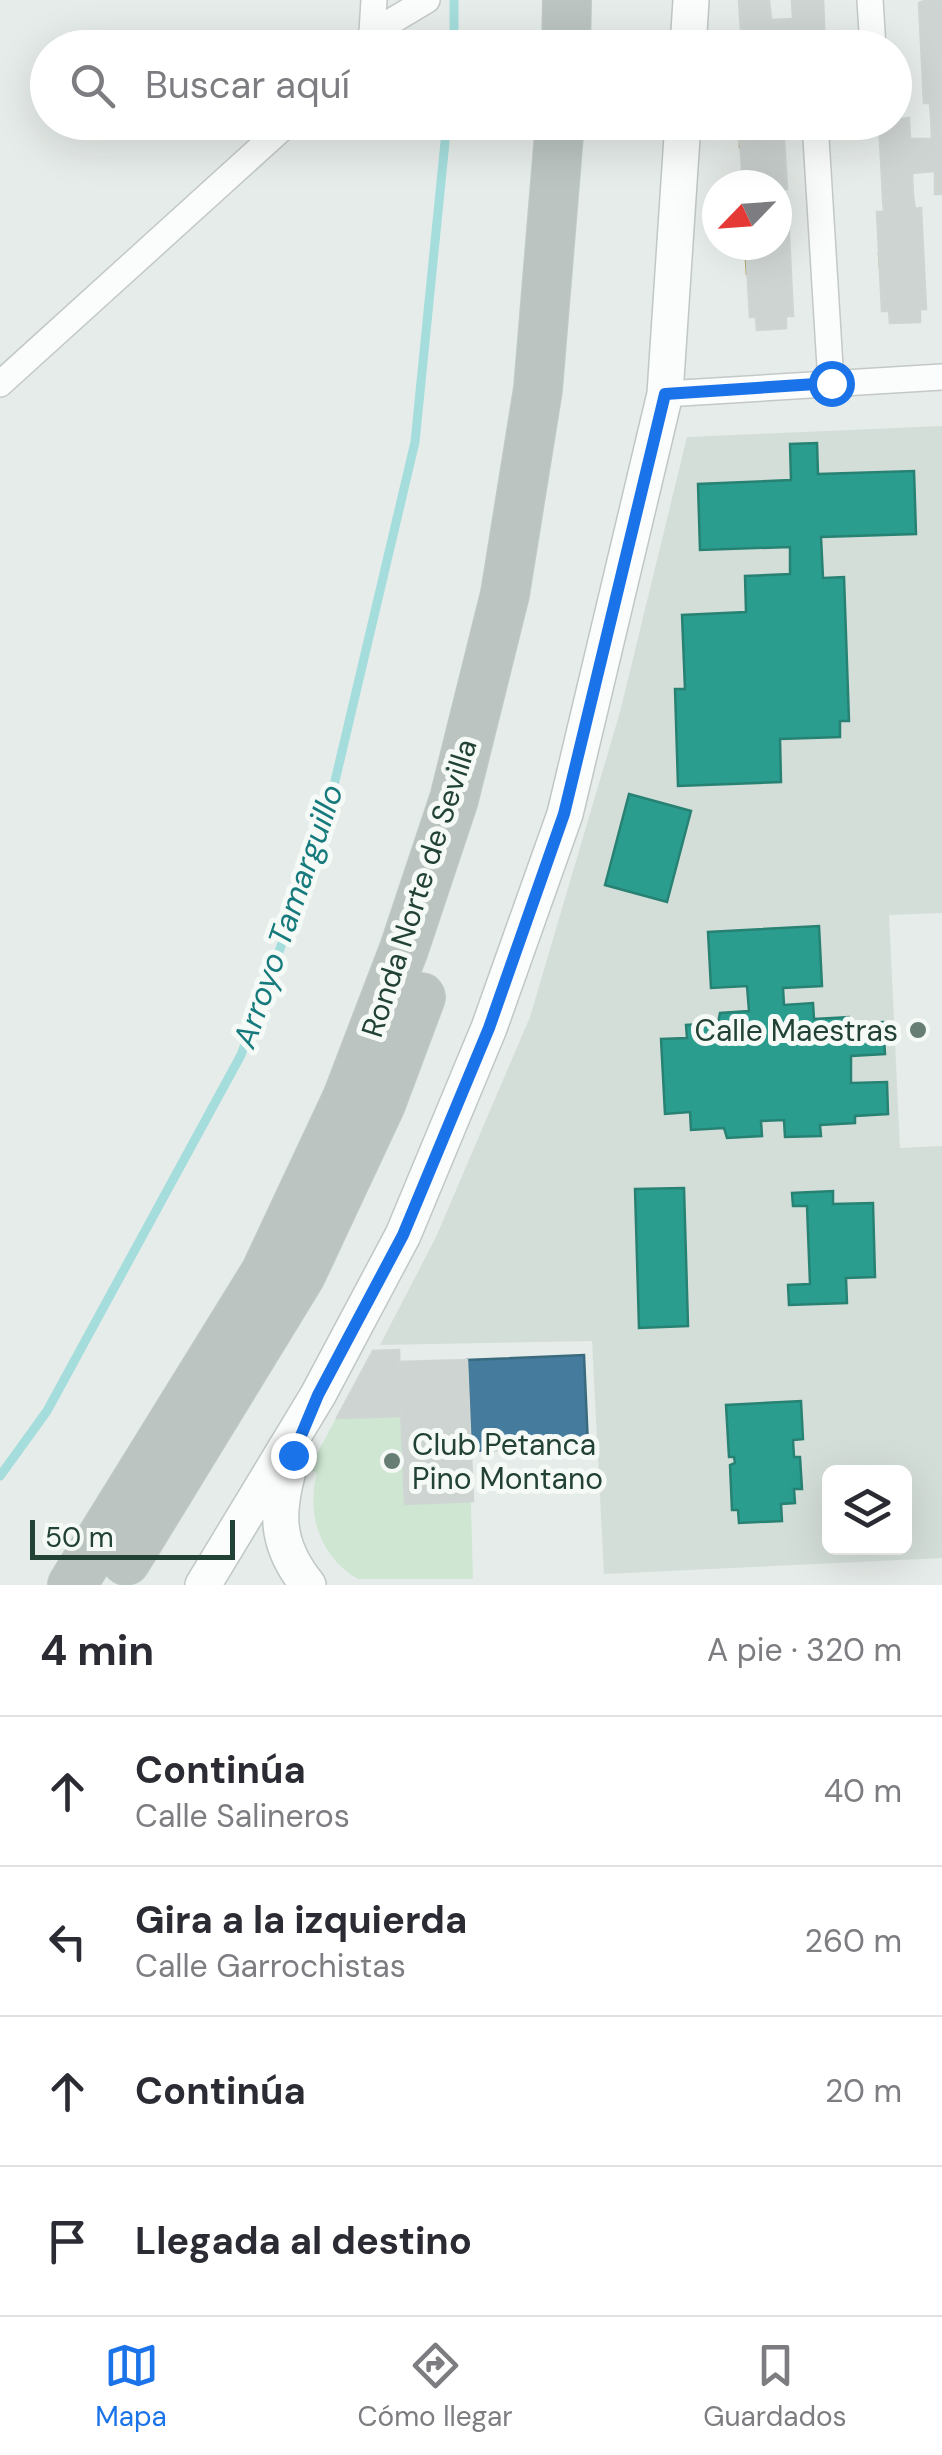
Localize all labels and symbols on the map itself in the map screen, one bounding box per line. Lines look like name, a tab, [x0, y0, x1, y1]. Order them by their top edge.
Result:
north arrow	[702, 170, 792, 260]
route start	[809, 361, 855, 407]
street label: Ronda Norte de Sevilla	[352, 734, 486, 1042]
water label: Arroyo Tamarguillo	[223, 779, 353, 1054]
place label: Calle Maestras	[695, 1011, 898, 1050]
marker: Calle Maestras	[907, 1019, 929, 1041]
place label: Club Petanca Pino Montano	[412, 1425, 603, 1498]
route end	[271, 1433, 317, 1479]
marker: Club Petanca Pino Montano	[381, 1450, 403, 1472]
scale bar	[30, 1515, 235, 1560]

